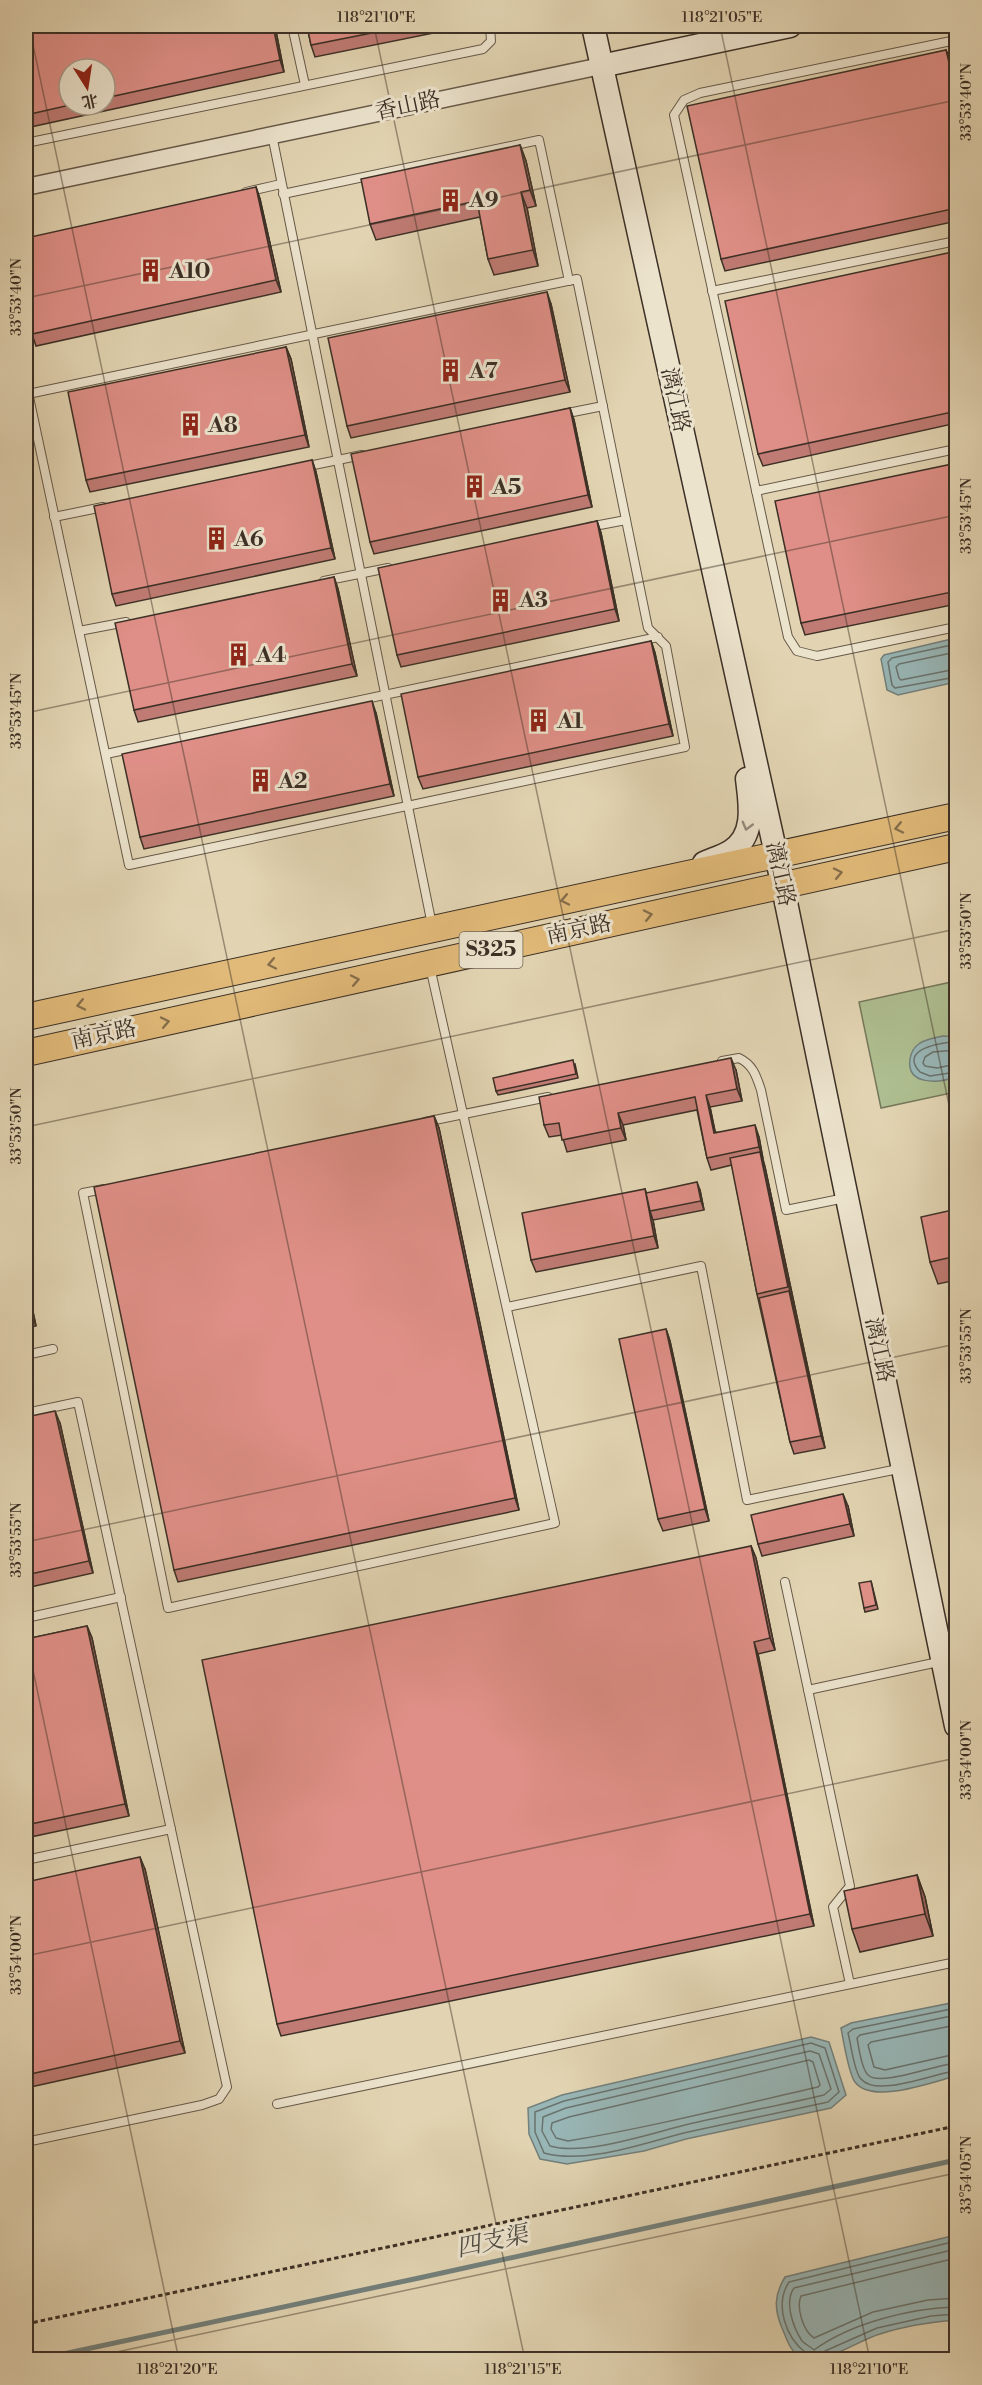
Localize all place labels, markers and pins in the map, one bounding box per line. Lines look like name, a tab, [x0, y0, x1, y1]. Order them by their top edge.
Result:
building icon: A9	[438, 187, 464, 213]
place label: A9	[468, 187, 499, 214]
building icon: A10	[138, 258, 164, 284]
place label: A10	[168, 258, 211, 285]
building icon: A7	[438, 358, 464, 384]
place label: A7	[468, 358, 498, 385]
building icon: A8	[177, 412, 203, 438]
place label: A8	[207, 412, 238, 439]
building icon: A5	[461, 474, 487, 500]
place label: A5	[491, 474, 521, 501]
building icon: A6	[203, 526, 229, 552]
place label: A6	[233, 526, 264, 553]
building icon: A3	[488, 587, 514, 613]
place label: A3	[518, 587, 548, 614]
building icon: A4	[225, 642, 251, 668]
place label: A4	[255, 642, 286, 669]
building icon: A1	[526, 708, 552, 734]
place label: A1	[556, 708, 584, 735]
building icon: A2	[247, 768, 273, 794]
place label: A2	[277, 768, 307, 795]

